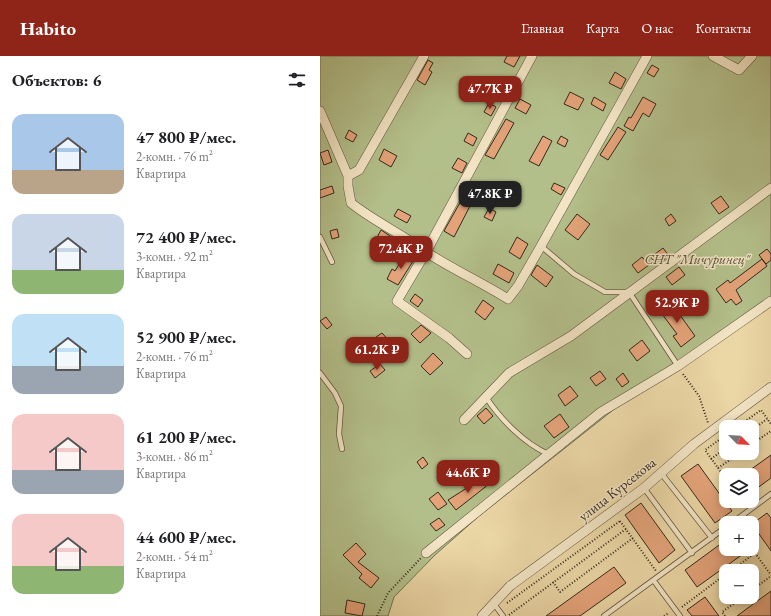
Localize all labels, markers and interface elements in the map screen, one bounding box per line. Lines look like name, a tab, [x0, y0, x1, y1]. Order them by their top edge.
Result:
text: Habito	[20, 16, 76, 41]
text: Главная	[521, 19, 564, 37]
text: Карта	[586, 19, 619, 37]
text: О нас	[641, 19, 673, 37]
text: Контакты	[695, 19, 751, 37]
text: Объектов: 6	[12, 69, 102, 91]
icon: filters	[286, 69, 308, 91]
pin: 47.7K ₽	[453, 76, 527, 110]
text: 47.7K ₽	[468, 80, 512, 97]
text: 47 800 ₽/мес.	[136, 126, 236, 148]
icon: home	[44, 130, 92, 178]
text: 2-комн. · 76 m²	[136, 148, 213, 165]
text: Квартира	[136, 165, 186, 182]
pin: 47.8K ₽	[453, 181, 527, 215]
text: 47.8K ₽	[468, 185, 512, 202]
text: 72 400 ₽/мес.	[136, 226, 236, 248]
icon: home	[44, 230, 92, 278]
pin: 72.4K ₽	[364, 236, 438, 270]
text: 72.4K ₽	[379, 240, 423, 257]
text: 3-комн. · 92 m²	[136, 248, 213, 265]
park label: СНТ "Мичуринец"	[645, 250, 751, 268]
text: Квартира	[136, 265, 186, 282]
pin: 52.9K ₽	[640, 290, 714, 324]
text: 52.9K ₽	[655, 294, 699, 311]
text: 52 900 ₽/мес.	[136, 326, 236, 348]
icon: home	[44, 330, 92, 378]
pin: 61.2K ₽	[340, 337, 414, 371]
text: 61.2K ₽	[355, 341, 399, 358]
text: 2-комн. · 76 m²	[136, 348, 213, 365]
text: Квартира	[136, 365, 186, 382]
north arrow	[719, 420, 759, 460]
map controls	[719, 420, 759, 604]
text: 61 200 ₽/мес.	[136, 426, 236, 448]
icon: home	[44, 430, 92, 478]
text: 3-комн. · 86 m²	[136, 448, 213, 465]
street label: улица Курсекова	[575, 453, 660, 525]
pin: 44.6K ₽	[431, 460, 505, 494]
text: 44.6K ₽	[446, 464, 490, 481]
text: Квартира	[136, 465, 186, 482]
button: layers	[719, 468, 759, 508]
button: +	[719, 516, 759, 556]
text: 44 600 ₽/мес.	[136, 526, 236, 548]
icon: home	[44, 530, 92, 578]
text: 2-комн. · 54 m²	[136, 548, 213, 565]
button: −	[719, 564, 759, 604]
text: Квартира	[136, 565, 186, 582]

